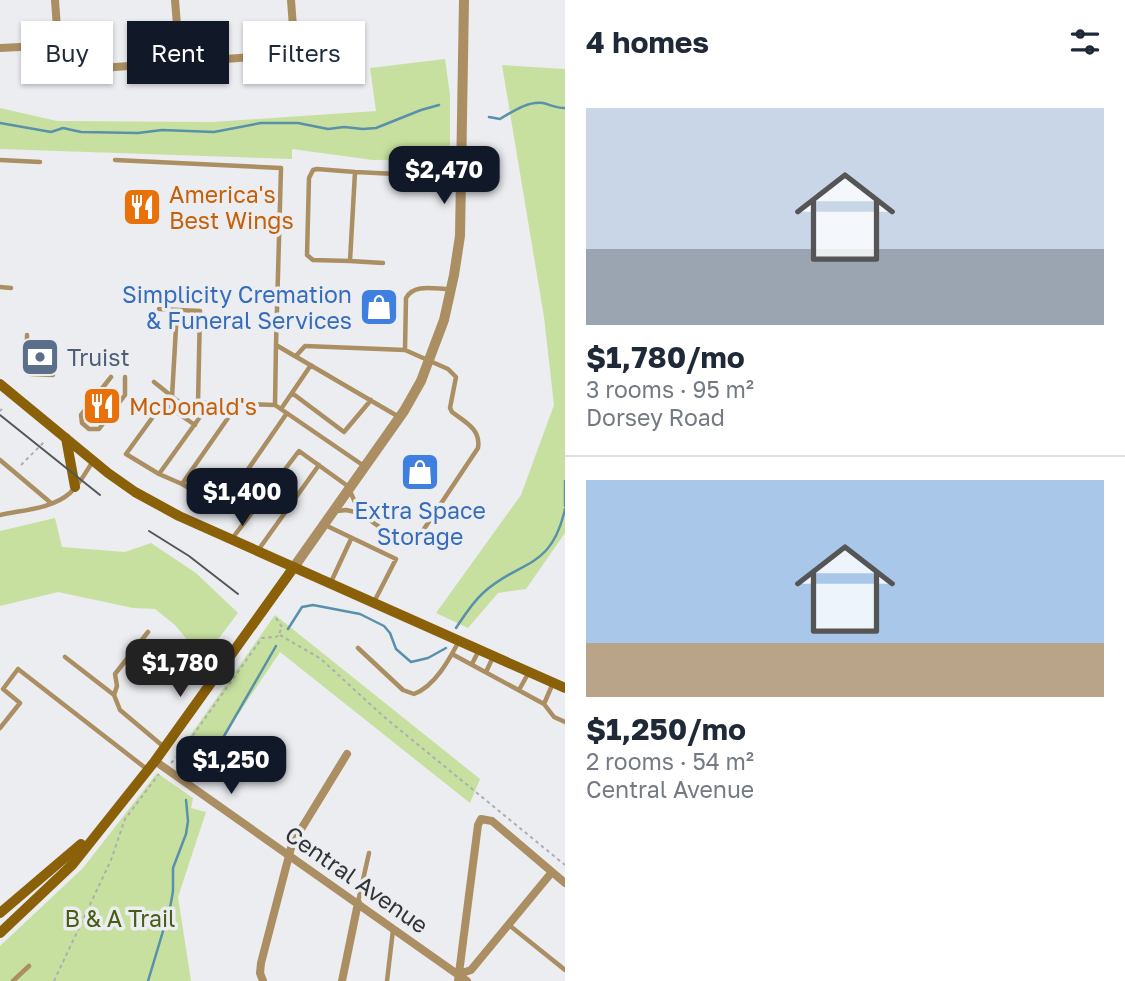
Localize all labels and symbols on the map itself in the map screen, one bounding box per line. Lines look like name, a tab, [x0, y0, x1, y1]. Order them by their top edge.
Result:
pin: $2,470	[387, 146, 501, 206]
place label: America's Best Wings	[169, 180, 294, 234]
restaurant icon: America's Best Wings	[121, 186, 163, 228]
place label: Simplicity Cremation & Funeral Services	[122, 280, 352, 334]
shop icon: Simplicity Cremation & Funeral Services	[358, 286, 400, 328]
bank icon: Truist	[19, 336, 61, 378]
place label: Truist	[67, 343, 130, 371]
restaurant icon: McDonald's	[81, 385, 123, 427]
place label: McDonald's	[129, 392, 257, 420]
shop icon: Extra Space Storage	[399, 451, 441, 493]
pin: $1,400	[185, 468, 299, 528]
place label: Extra Space Storage	[354, 496, 486, 550]
pin: $1,780	[123, 640, 237, 699]
pin: $1,250	[174, 736, 288, 796]
street label: Central Avenue	[280, 819, 434, 939]
park label: B & A Trail	[65, 904, 175, 932]

